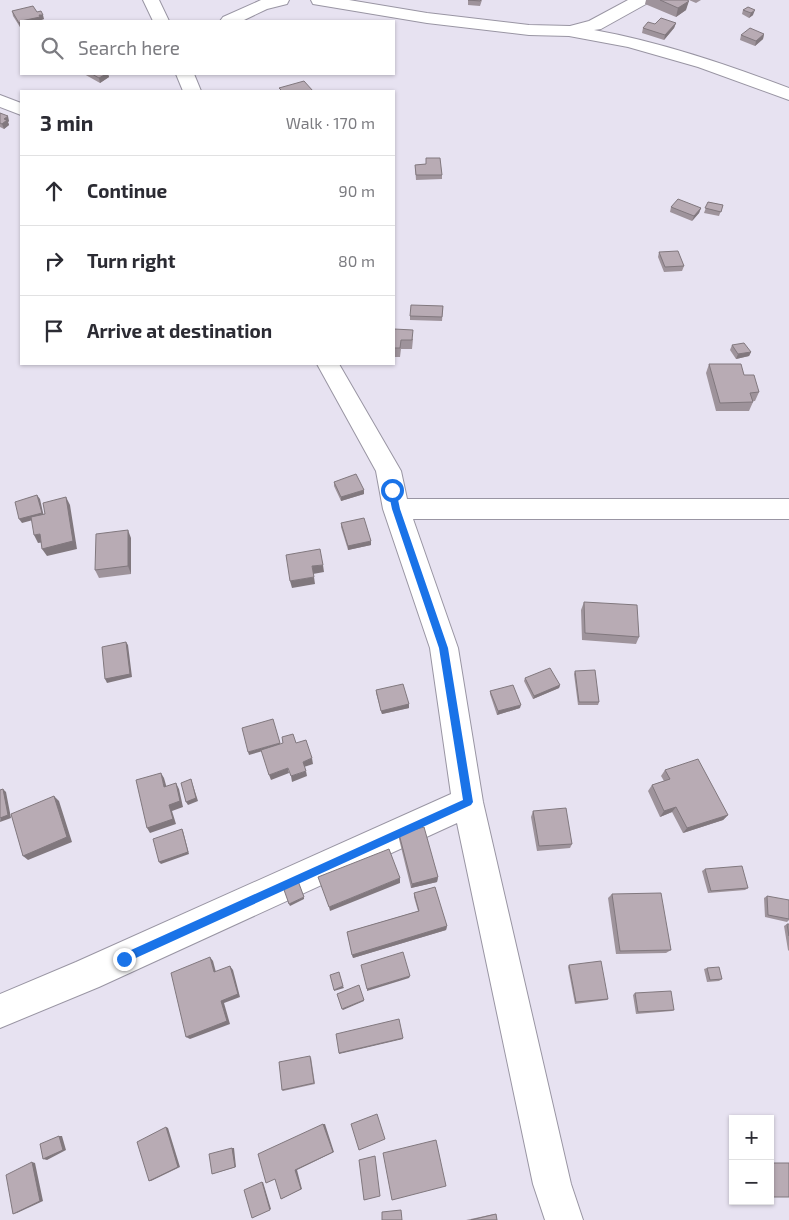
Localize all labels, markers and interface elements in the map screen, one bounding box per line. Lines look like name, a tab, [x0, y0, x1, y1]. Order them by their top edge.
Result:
search box	[20, 20, 395, 75]
icon: search	[38, 34, 66, 62]
text: Search here	[78, 36, 180, 59]
text: 3 min	[40, 110, 93, 135]
text: Walk · 170 m	[286, 113, 375, 132]
icon: ahead	[40, 177, 68, 205]
text: Continue	[87, 179, 167, 202]
text: 90 m	[339, 181, 375, 200]
icon: right	[40, 247, 68, 275]
text: Turn right	[87, 249, 175, 272]
text: 80 m	[338, 251, 375, 270]
icon: arrive	[40, 317, 68, 345]
text: Arrive at destination	[87, 319, 272, 342]
route start	[381, 479, 404, 502]
route end	[113, 948, 136, 971]
map controls	[729, 1115, 774, 1205]
button: +	[729, 1115, 774, 1160]
button: −	[729, 1160, 774, 1205]

